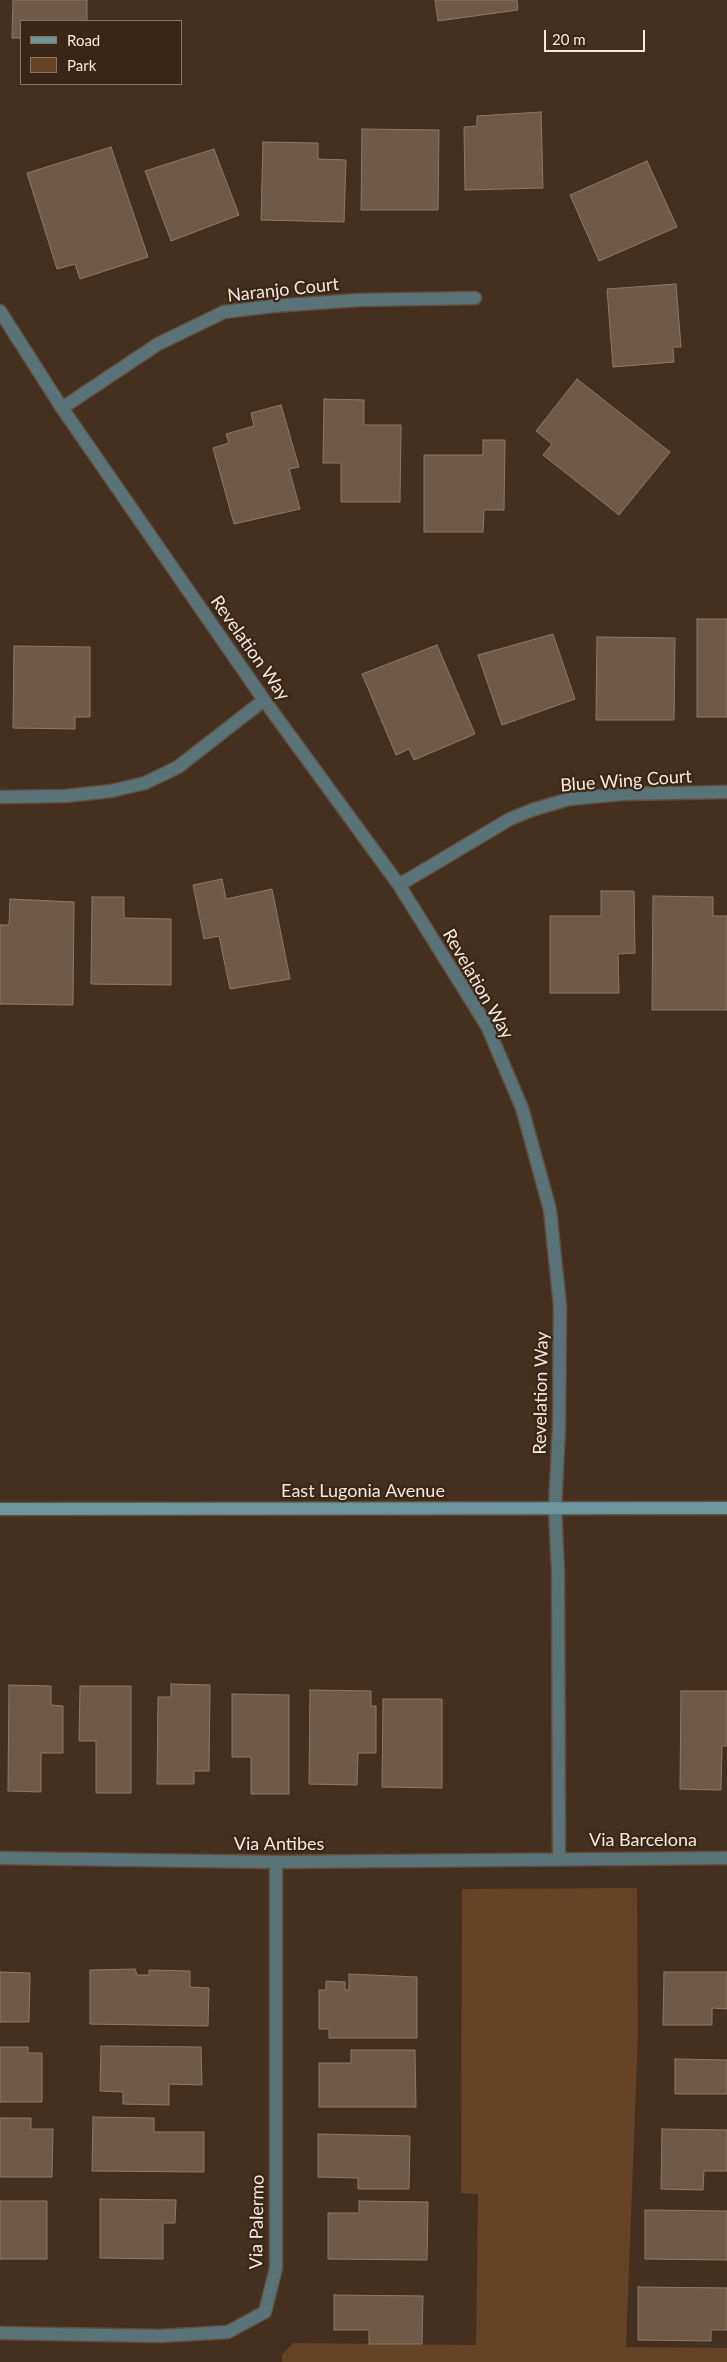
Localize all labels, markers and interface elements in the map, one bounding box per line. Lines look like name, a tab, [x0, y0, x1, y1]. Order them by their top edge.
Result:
legend	[20, 20, 182, 85]
scale bar	[547, 20, 648, 52]
text: 20 m	[552, 30, 586, 48]
text: Road	[67, 31, 100, 49]
text: Park	[67, 56, 96, 74]
street label: Naranjo Court	[226, 273, 340, 307]
street label: Revelation Way	[206, 591, 294, 705]
street label: Blue Wing Court	[559, 766, 693, 796]
street label: Revelation Way	[438, 925, 518, 1043]
street label: Revelation Way	[529, 1331, 553, 1455]
street label: East Lugonia Avenue	[281, 1480, 445, 1502]
street label: Via Barcelona	[589, 1829, 697, 1851]
street label: Via Antibes	[234, 1833, 324, 1855]
street label: Via Palermo	[245, 2174, 269, 2270]

